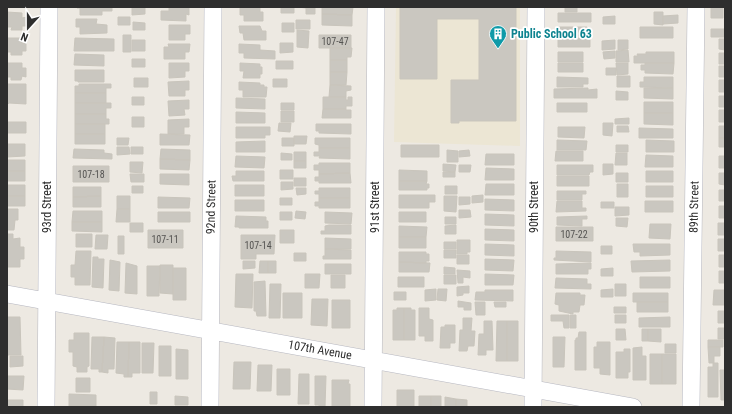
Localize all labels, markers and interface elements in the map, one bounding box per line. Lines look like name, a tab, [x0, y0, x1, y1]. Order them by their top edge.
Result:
north arrow	[8, 8, 48, 48]
building icon: Public School 63	[488, 24, 508, 49]
place label: Public School 63	[511, 27, 592, 41]
text: N	[19, 30, 30, 44]
house number: 107-47	[321, 36, 349, 47]
house number: 107-18	[77, 169, 105, 180]
street label: 92nd Street	[204, 179, 218, 234]
street label: 93rd Street	[40, 180, 54, 233]
street label: 89th Street	[687, 180, 701, 233]
street label: 91st Street	[368, 181, 382, 233]
street label: 90th Street	[527, 181, 541, 233]
house number: 107-22	[560, 229, 588, 240]
house number: 107-11	[151, 234, 179, 245]
house number: 107-14	[244, 240, 272, 251]
street label: 107th Avenue	[287, 338, 353, 363]

